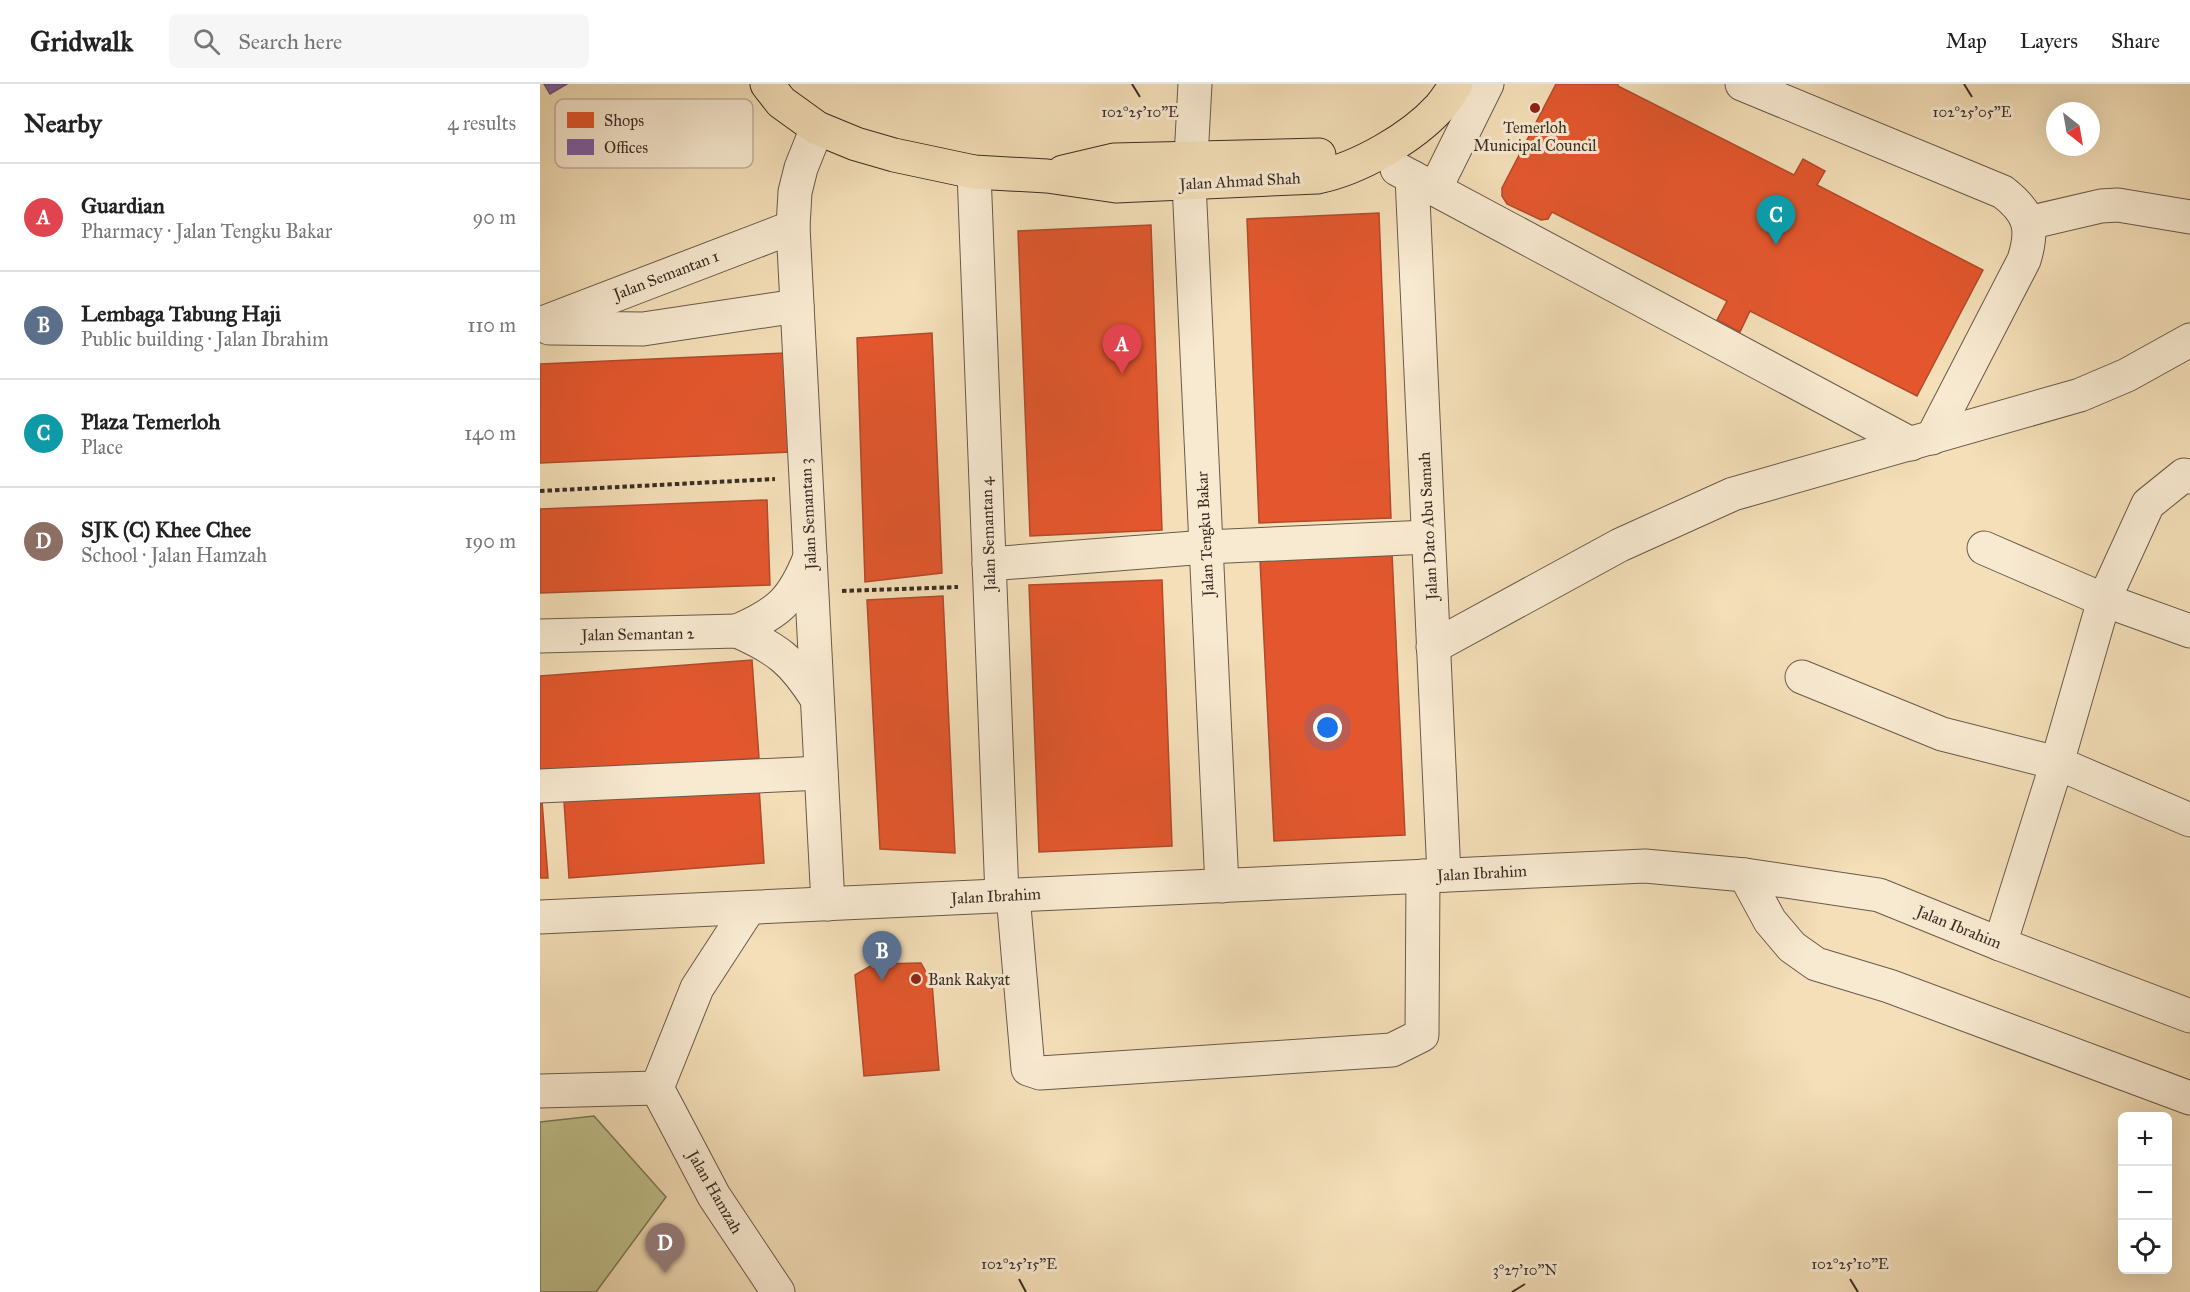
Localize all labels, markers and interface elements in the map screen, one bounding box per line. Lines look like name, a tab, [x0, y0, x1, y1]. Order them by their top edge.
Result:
search box	[169, 14, 589, 68]
text: Gridwalk	[30, 24, 133, 59]
icon: search	[190, 25, 223, 58]
text: Search here	[238, 28, 342, 55]
text: Map	[1946, 28, 1987, 54]
text: Layers	[2020, 28, 2078, 54]
text: Share	[2111, 28, 2160, 54]
legend	[555, 99, 753, 168]
marker: Temerloh Municipal Council	[1528, 101, 1542, 115]
north arrow	[2046, 102, 2100, 156]
text: 102°25'10"E	[1101, 103, 1179, 121]
text: 102°25'05"E	[1933, 103, 2012, 121]
text: Nearby	[24, 107, 102, 139]
text: 4 results	[447, 111, 516, 135]
text: Shops	[604, 111, 644, 130]
place label: Temerloh Municipal Council	[1473, 118, 1597, 155]
text: Offices	[604, 138, 648, 157]
street label: Jalan Ahmad Shah	[1177, 168, 1301, 195]
text: Guardian	[81, 192, 165, 219]
pin: C	[1756, 196, 1796, 245]
text: A	[37, 205, 50, 229]
text: 90 m	[473, 205, 516, 229]
text: Pharmacy · Jalan Tengku Bakar	[81, 219, 332, 243]
street label: Jalan Semantan 1	[609, 246, 722, 306]
text: Lembaga Tabung Haji	[81, 300, 281, 327]
text: B	[37, 313, 50, 337]
text: 110 m	[468, 313, 516, 337]
pin: A	[1102, 324, 1142, 374]
text: Public building · Jalan Ibrahim	[81, 327, 329, 351]
text: Plaza Temerloh	[81, 408, 220, 435]
text: C	[37, 421, 50, 445]
text: 140 m	[464, 421, 516, 445]
text: Place	[81, 435, 123, 459]
street label: Jalan Dato Abu Samah	[1415, 451, 1442, 603]
street label: Jalan Semantan 3	[796, 458, 822, 572]
street label: Jalan Tengku Bakar	[1192, 471, 1219, 599]
street label: Jalan Semantan 4	[976, 476, 1001, 593]
text: SJK (C) Khee Chee	[81, 516, 251, 543]
text: D	[36, 529, 51, 553]
text: 190 m	[465, 529, 516, 553]
text: School · Jalan Hamzah	[81, 543, 267, 567]
street label: Jalan Semantan 2	[579, 624, 695, 646]
your location	[1313, 713, 1342, 742]
street label: Jalan Ibrahim	[1435, 861, 1528, 886]
street label: Jalan Ibrahim	[949, 884, 1042, 909]
street label: Jalan Ibrahim	[1911, 901, 2005, 954]
pin: B	[862, 932, 902, 981]
place label: Bank Rakyat	[928, 970, 1011, 989]
marker: Bank Rakyat	[909, 972, 923, 986]
map controls	[2118, 1112, 2172, 1274]
button: +	[2118, 1112, 2172, 1166]
street label: Jalan Hamzah	[682, 1145, 747, 1238]
button: −	[2118, 1166, 2172, 1220]
button: locate	[2118, 1220, 2172, 1274]
pin: D	[646, 1224, 684, 1273]
text: 102°25'15"E	[981, 1255, 1057, 1273]
text: 102°25'10"E	[1811, 1255, 1889, 1273]
text: 3°27'10"N	[1493, 1261, 1558, 1279]

